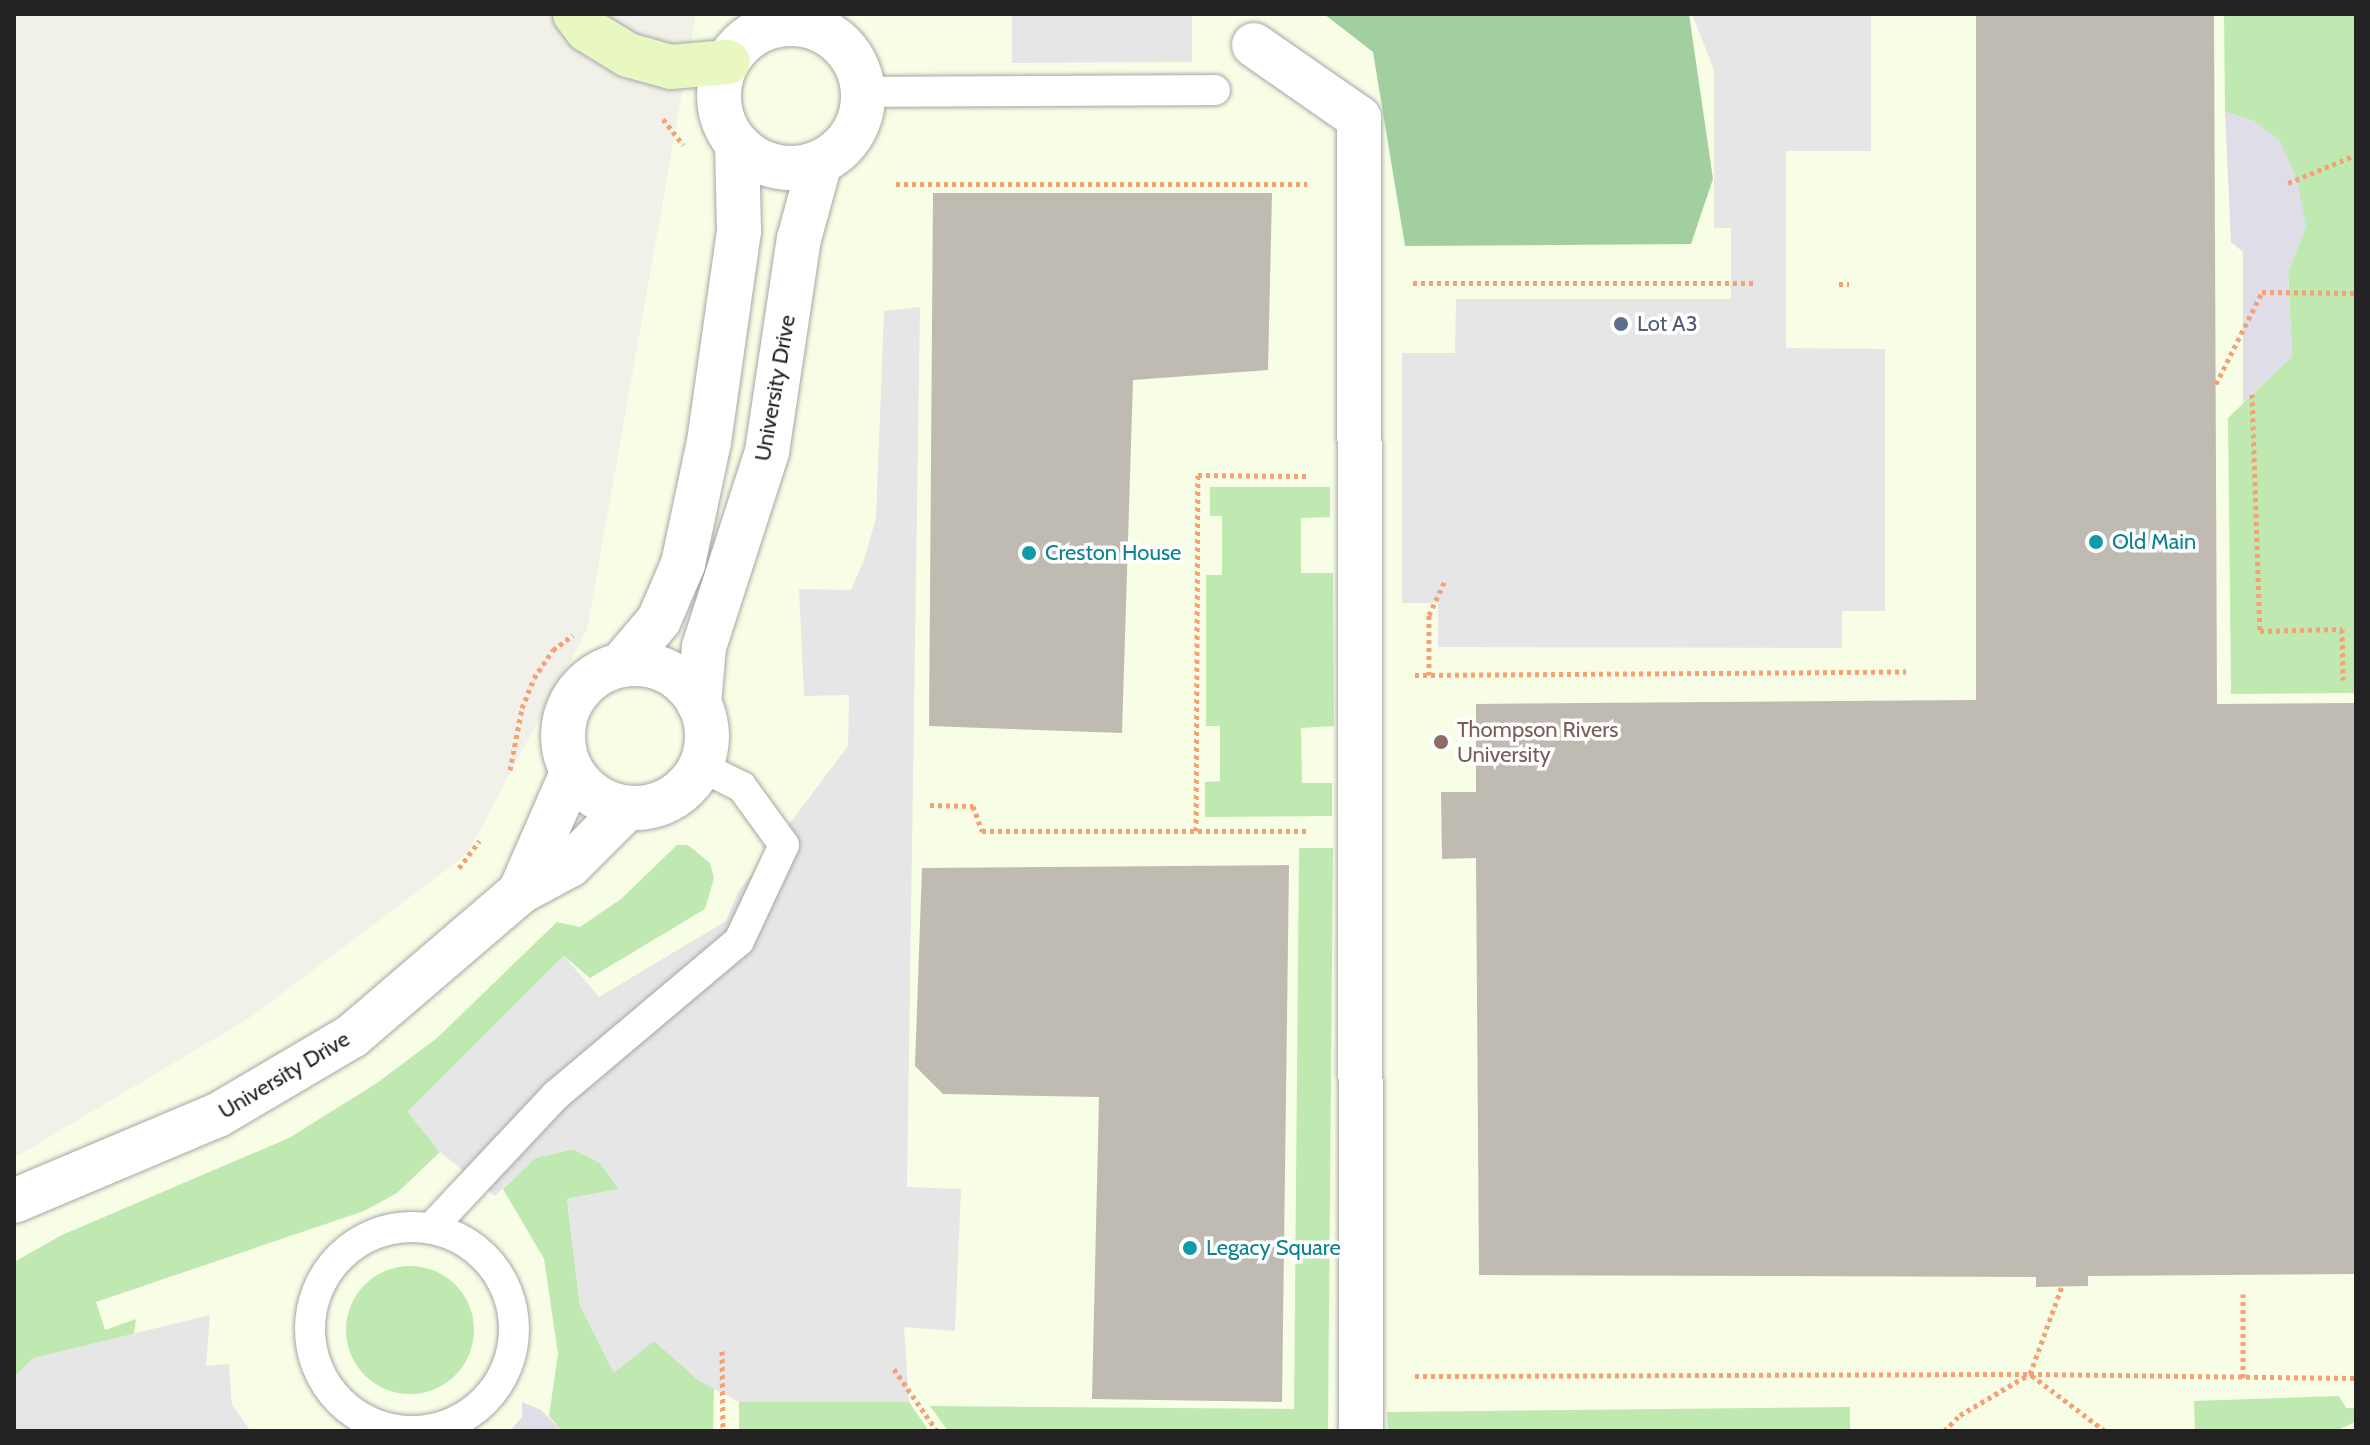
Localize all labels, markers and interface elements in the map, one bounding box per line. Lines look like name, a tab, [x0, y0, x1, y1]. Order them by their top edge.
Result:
place label: Lot A3	[1637, 311, 1698, 337]
street label: University Drive	[749, 313, 801, 463]
marker: Lot A3	[1612, 315, 1630, 333]
place label: Old Main	[2112, 529, 2196, 555]
marker: Old Main	[2087, 533, 2105, 551]
place label: Creston House	[1045, 540, 1181, 566]
marker: Creston House	[1020, 544, 1038, 562]
place label: Thompson Rivers University	[1457, 716, 1618, 768]
marker: Thompson Rivers University	[1432, 733, 1450, 751]
street label: University Drive	[214, 1026, 354, 1124]
place label: Legacy Square	[1206, 1235, 1341, 1261]
marker: Legacy Square	[1181, 1239, 1199, 1257]

